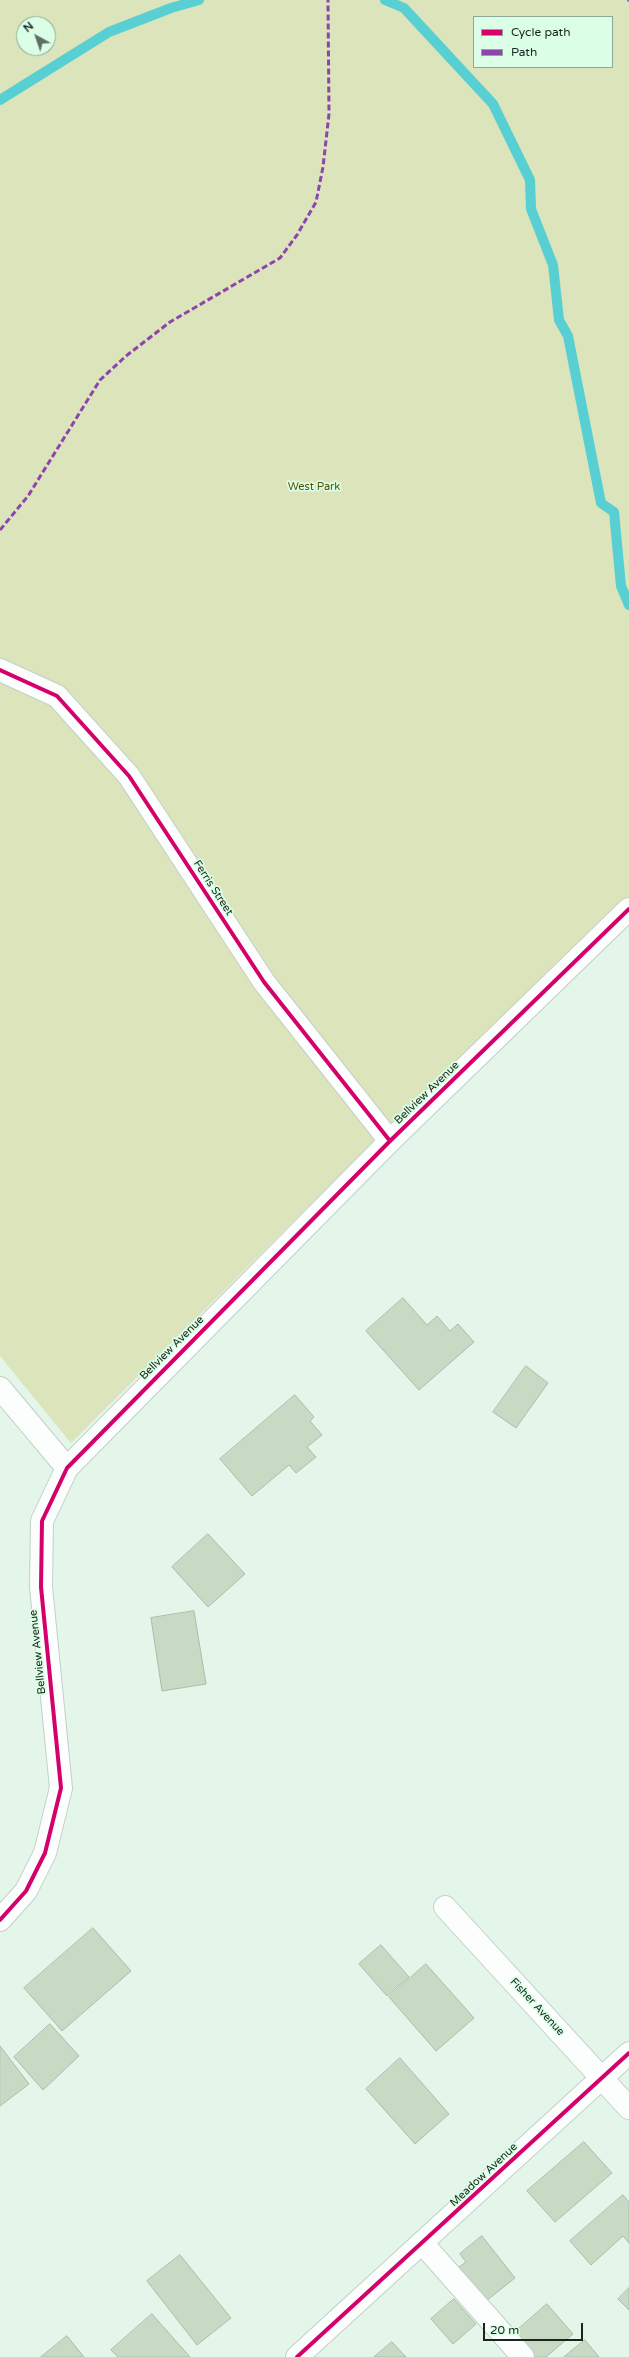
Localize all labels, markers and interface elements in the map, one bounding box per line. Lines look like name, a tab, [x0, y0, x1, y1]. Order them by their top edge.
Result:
north arrow	[16, 16, 56, 56]
legend	[473, 16, 613, 68]
text: N	[21, 19, 36, 35]
text: Cycle path	[511, 25, 570, 39]
text: Path	[511, 45, 537, 59]
park label: West Park	[288, 480, 340, 494]
street label: Ferris Street	[190, 858, 236, 918]
street label: Bellview Avenue	[392, 1059, 462, 1127]
street label: Bellview Avenue	[137, 1313, 207, 1383]
street label: Bellview Avenue	[27, 1609, 49, 1695]
street label: Fisher Avenue	[507, 1975, 567, 2039]
street label: Meadow Avenue	[448, 2140, 520, 2210]
scale bar	[485, 2315, 585, 2341]
text: 20 m	[490, 2323, 519, 2337]

